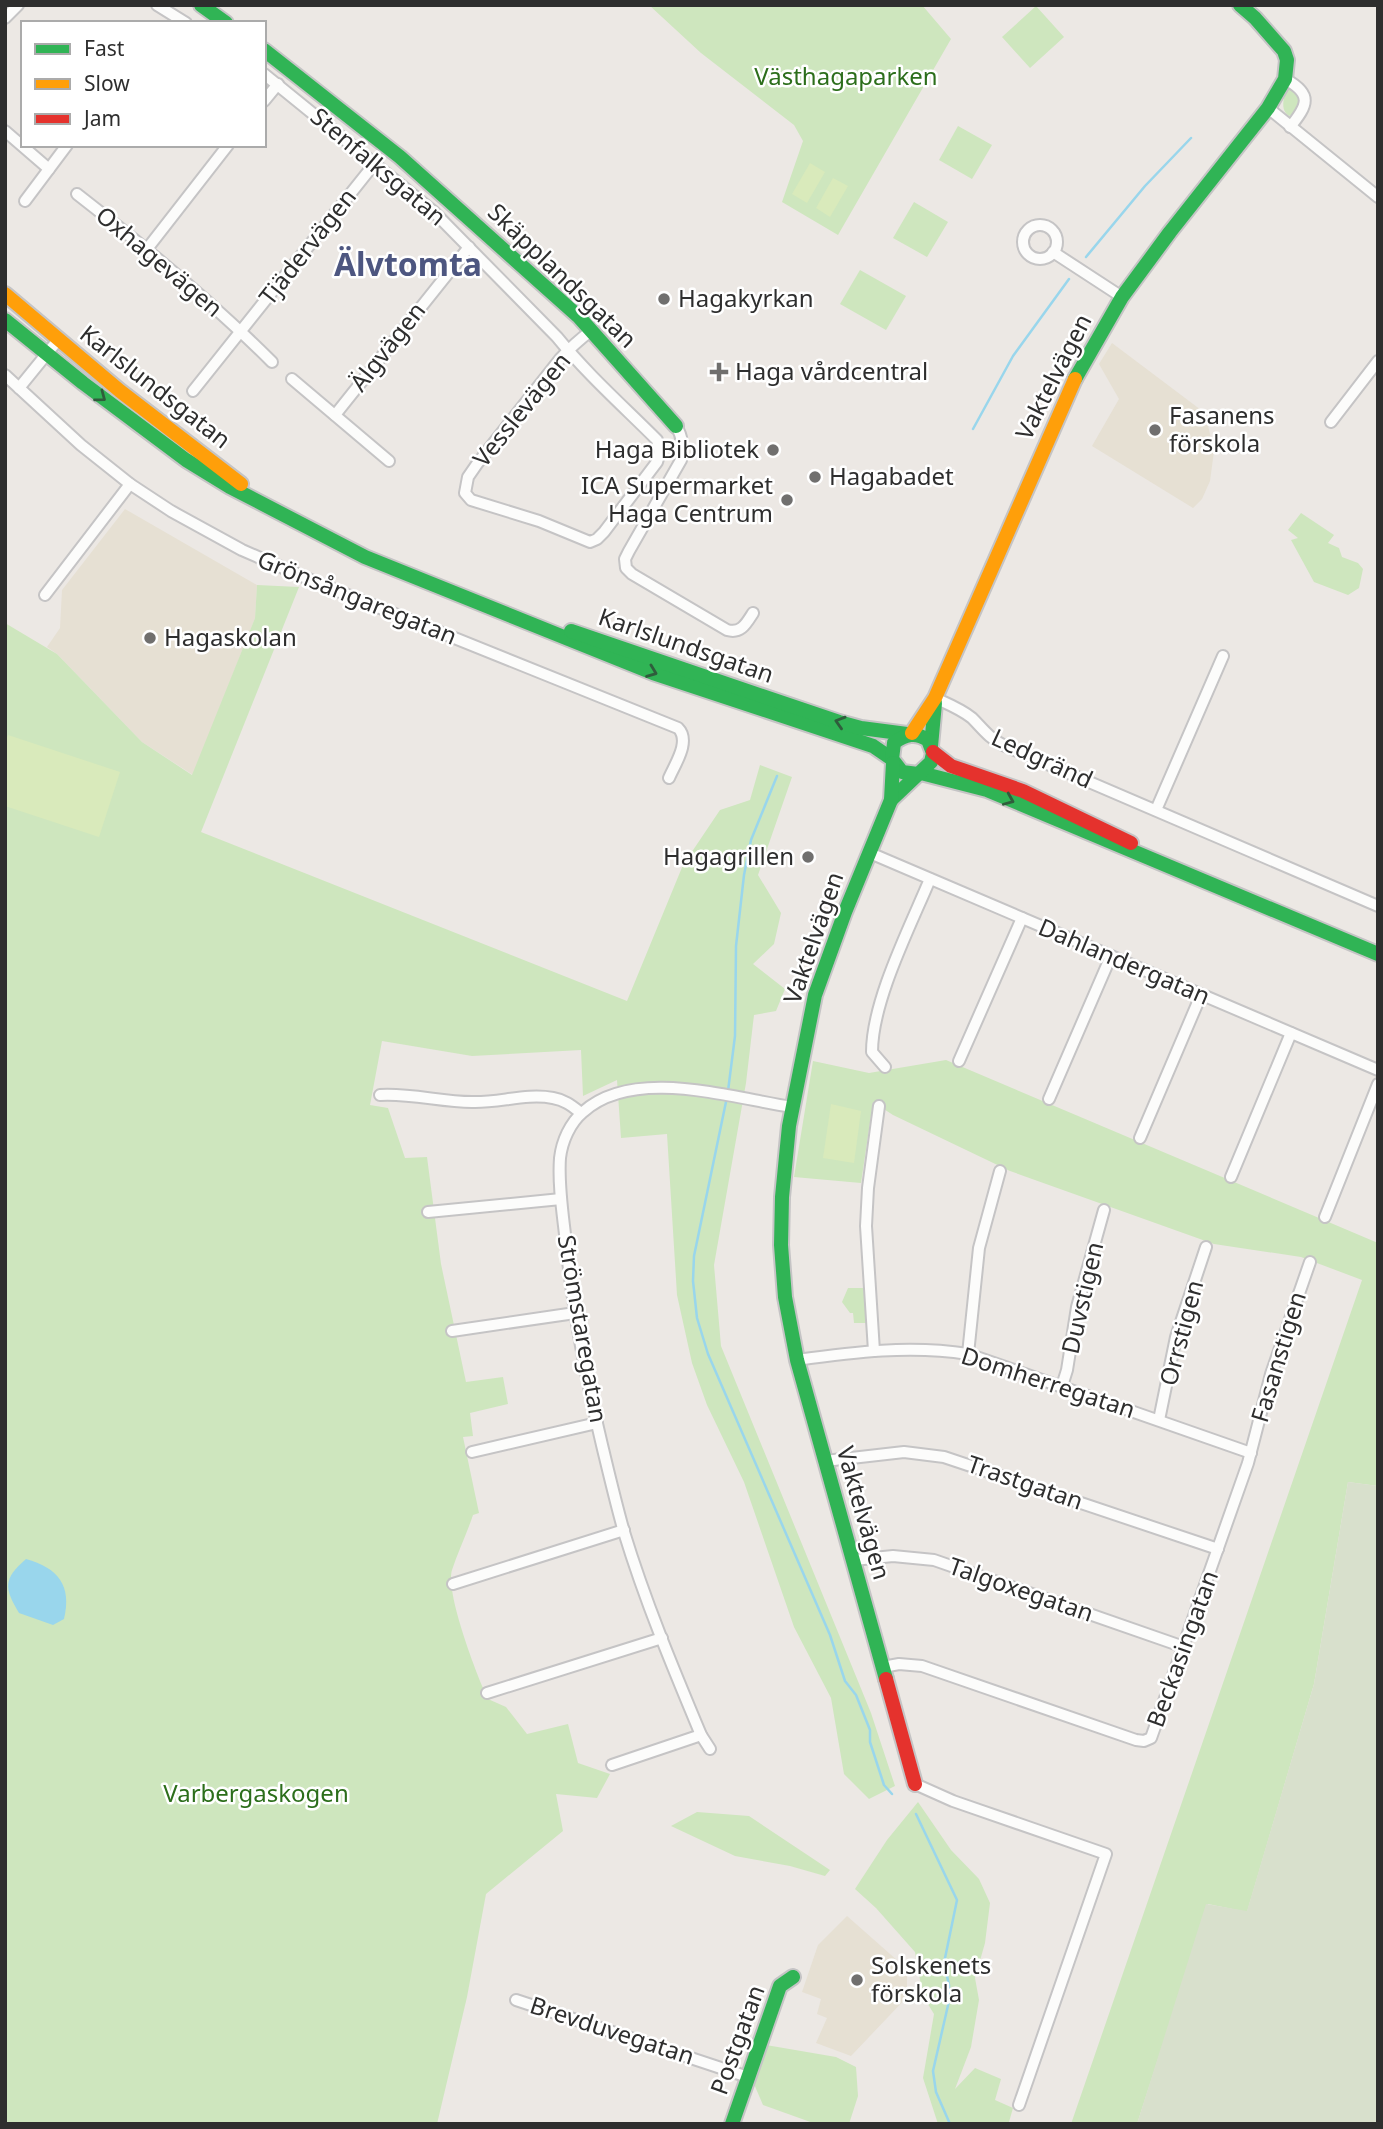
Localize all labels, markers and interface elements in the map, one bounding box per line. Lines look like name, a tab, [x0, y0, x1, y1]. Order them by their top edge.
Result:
legend	[21, 21, 266, 147]
text: Fast	[84, 34, 125, 62]
park label: Västhagaparken	[754, 59, 938, 92]
text: Slow	[84, 69, 130, 97]
street label: Stenfalksgatan	[304, 99, 454, 232]
text: Jam	[82, 104, 121, 132]
street label: Tjädervägen	[251, 181, 363, 311]
street label: Skäpplandsgatan	[481, 195, 645, 354]
street label: Oxhagevägen	[89, 198, 230, 324]
district label: Älvtomta	[334, 242, 482, 285]
place label: Hagakyrkan	[678, 281, 814, 314]
marker: Hagakyrkan	[656, 291, 672, 307]
street label: Älgvägen	[341, 295, 432, 398]
street label: Vaktelvägen	[1007, 308, 1099, 445]
street label: Karlslundsgatan	[74, 316, 238, 455]
street label: Vesslevägen	[464, 345, 577, 473]
place label: Haga vårdcentral	[735, 354, 928, 387]
marker: Haga vårdcentral	[709, 362, 729, 382]
one-way arrow	[93, 388, 106, 401]
place label: Fasanens förskola	[1169, 398, 1275, 459]
marker: Fasanens förskola	[1147, 422, 1163, 438]
place label: Haga Bibliotek	[595, 432, 759, 465]
marker: Haga Bibliotek	[765, 442, 781, 458]
place label: Hagabadet	[829, 459, 954, 492]
place label: ICA Supermarket Haga Centrum	[581, 468, 773, 529]
marker: Hagabadet	[807, 469, 823, 485]
marker: ICA Supermarket Haga Centrum	[779, 492, 795, 508]
street label: Grönsångaregatan	[253, 542, 462, 652]
street label: Karlslundsgatan	[594, 599, 778, 690]
place label: Hagaskolan	[164, 620, 297, 653]
marker: Hagaskolan	[142, 630, 158, 646]
one-way arrow	[646, 664, 658, 678]
one-way arrow	[835, 715, 847, 730]
street label: Ledgränd	[987, 720, 1099, 795]
one-way arrow	[1002, 792, 1014, 806]
place label: Hagagrillen	[663, 839, 794, 872]
marker: Hagagrillen	[800, 849, 816, 865]
street label: Vaktelvägen	[775, 867, 851, 1008]
street label: Dahlandergatan	[1034, 910, 1215, 1012]
street label: Strömstaregatan	[551, 1232, 616, 1425]
street label: Duvstigen	[1053, 1238, 1110, 1357]
street label: Orrstigen	[1151, 1276, 1210, 1389]
street label: Fasanstigen	[1242, 1287, 1313, 1426]
street label: Domherregatan	[957, 1338, 1140, 1425]
street label: Vaktelvägen	[830, 1442, 899, 1583]
street label: Trastgatan	[963, 1446, 1088, 1517]
street label: Talgoxegatan	[945, 1548, 1098, 1629]
street label: Beckasingatan	[1138, 1565, 1225, 1731]
park label: Varbergaskogen	[163, 1776, 349, 1809]
place label: Solskenets förskola	[871, 1948, 991, 2009]
marker: Solskenets förskola	[849, 1972, 865, 1988]
street label: Postgatan	[702, 1980, 772, 2099]
street label: Brevduvegatan	[526, 1987, 699, 2072]

